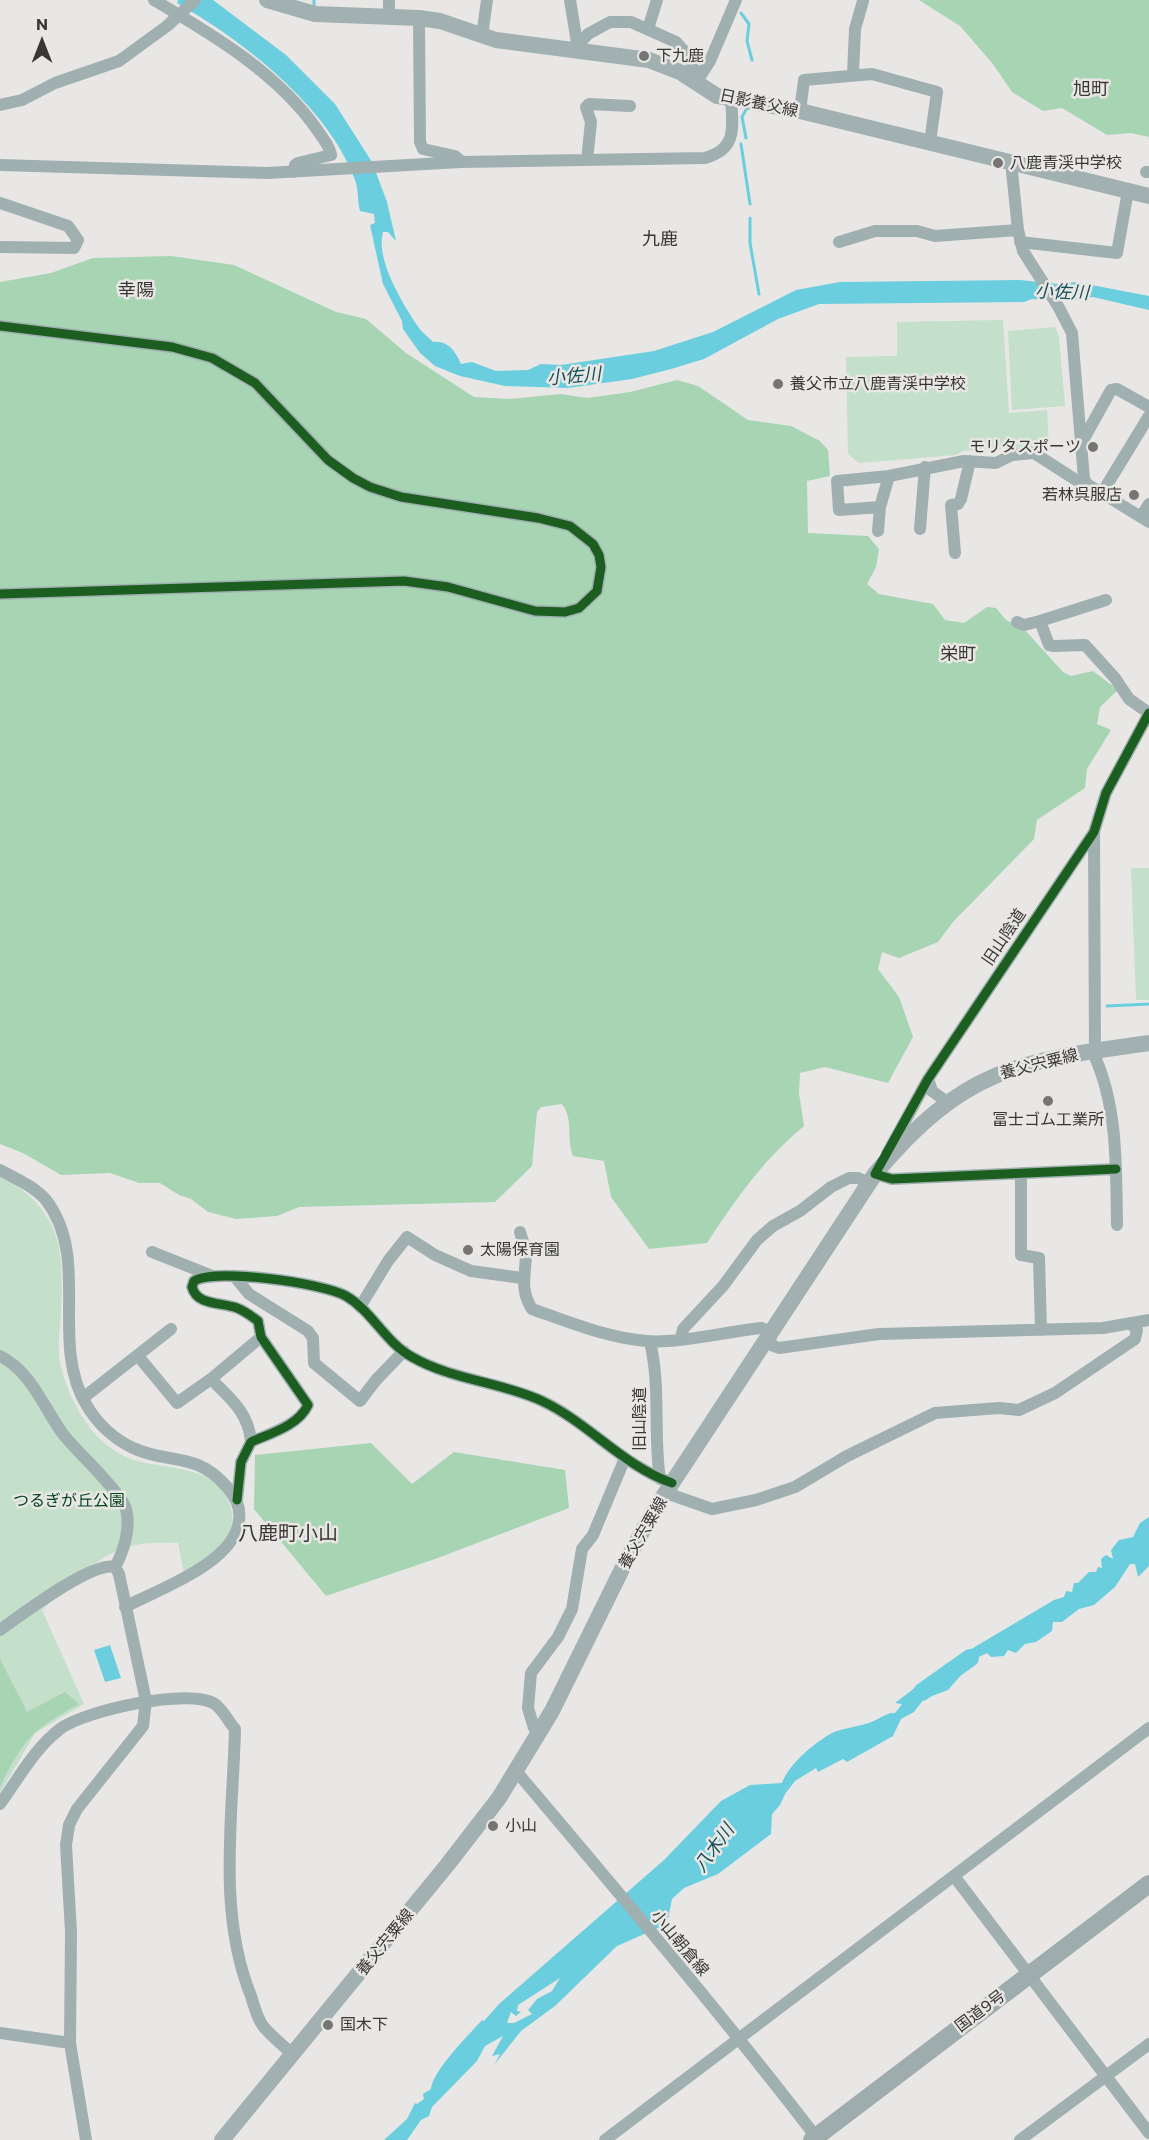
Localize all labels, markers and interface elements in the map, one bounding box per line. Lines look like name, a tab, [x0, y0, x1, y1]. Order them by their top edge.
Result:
north arrow	[12, 12, 72, 72]
text: N	[36, 14, 48, 33]
place label: 下九鹿	[656, 46, 704, 66]
marker: 下九鹿	[637, 49, 651, 63]
district label: 旭町	[1073, 78, 1109, 100]
street label: 日影養父線	[718, 85, 800, 121]
place label: 八鹿青渓中学校	[1010, 153, 1122, 173]
marker: 八鹿青渓中学校	[991, 156, 1005, 170]
district label: 九鹿	[642, 228, 678, 250]
district label: 幸陽	[118, 279, 154, 301]
water label: 小佐川	[1035, 280, 1089, 304]
water label: 小佐川	[546, 363, 602, 389]
place label: 養父市立八鹿青渓中学校	[790, 374, 966, 394]
marker: 養父市立八鹿青渓中学校	[771, 377, 785, 391]
place label: モリタスポーツ	[969, 437, 1081, 457]
marker: モリタスポーツ	[1086, 440, 1100, 454]
place label: 若林呉服店	[1042, 485, 1122, 505]
marker: 若林呉服店	[1127, 488, 1141, 502]
district label: 栄町	[940, 643, 976, 665]
street label: 旧山陰道	[978, 905, 1030, 969]
street label: 養父宍粟線	[998, 1045, 1080, 1083]
marker: 冨士ゴム工業所	[1041, 1094, 1055, 1108]
place label: 冨士ゴム工業所	[992, 1110, 1104, 1130]
place label: 太陽保育園	[480, 1240, 560, 1260]
marker: 太陽保育園	[461, 1243, 475, 1257]
street label: 旧山陰道	[630, 1387, 650, 1451]
park label: つるぎが丘公園	[13, 1491, 125, 1511]
street label: 養父宍粟線	[615, 1494, 671, 1572]
district label: 八鹿町小山	[238, 1521, 338, 1545]
place label: 小山	[505, 1816, 537, 1836]
marker: 小山	[486, 1819, 500, 1833]
water label: 八木川	[689, 1820, 739, 1876]
street label: 養父宍粟線	[352, 1905, 418, 1979]
street label: 小山朝倉線	[647, 1906, 713, 1980]
street label: 国道9号	[951, 1986, 1009, 2036]
place label: 国木下	[340, 2015, 388, 2035]
marker: 国木下	[321, 2018, 335, 2032]

